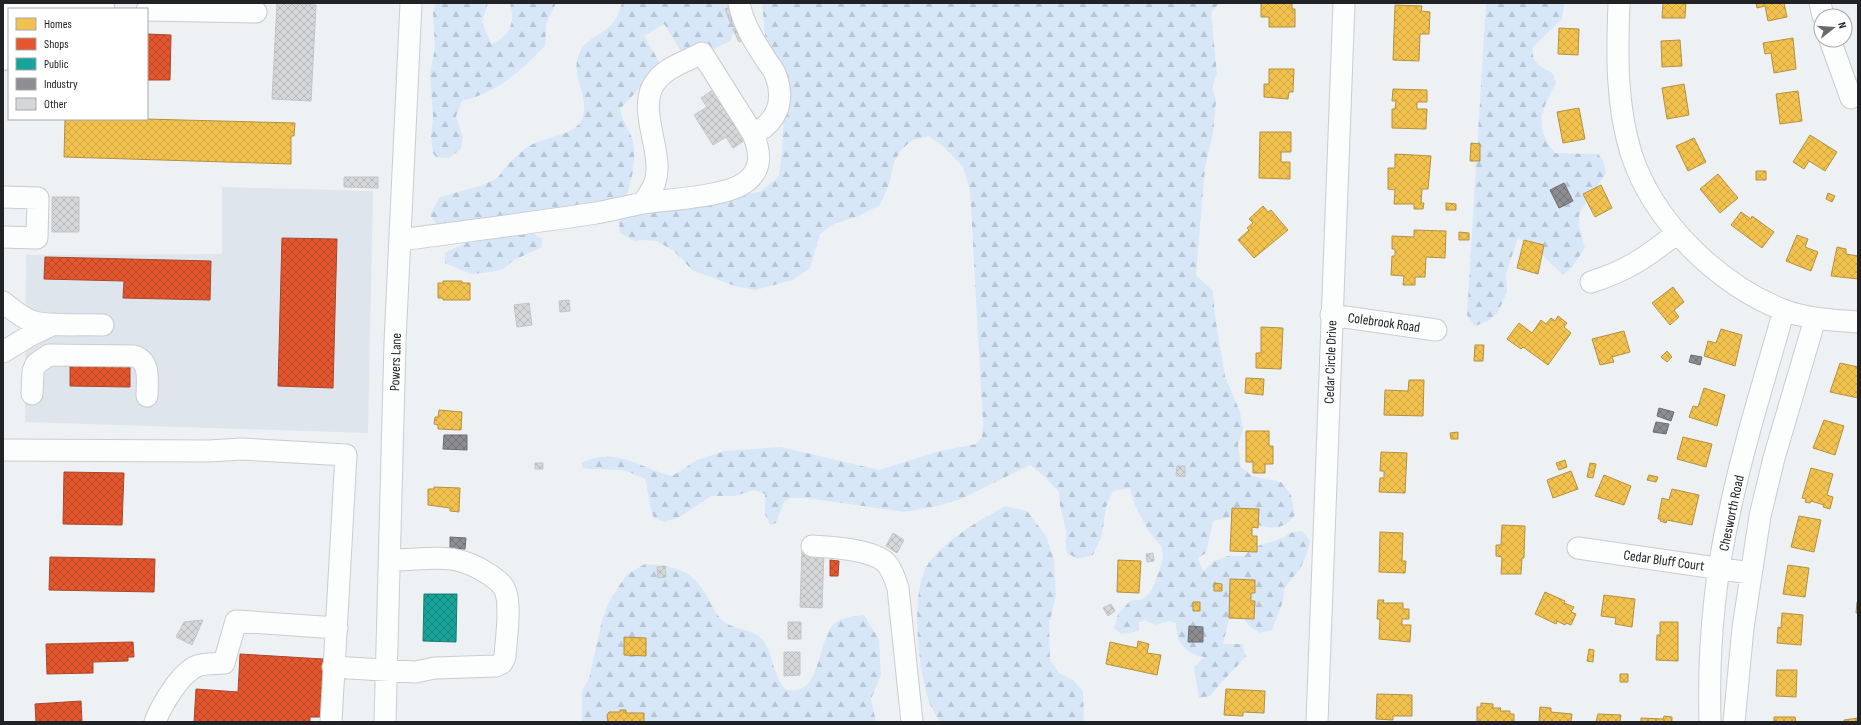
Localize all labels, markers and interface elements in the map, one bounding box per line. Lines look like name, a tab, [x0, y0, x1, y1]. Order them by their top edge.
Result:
legend	[8, 8, 148, 120]
north arrow	[1813, 8, 1853, 48]
text: Homes	[44, 17, 72, 32]
text: N	[1835, 21, 1849, 30]
text: Shops	[44, 37, 69, 52]
text: Public	[44, 57, 69, 72]
text: Industry	[44, 77, 78, 92]
text: Other	[44, 97, 68, 112]
street label: Colebrook Road	[1347, 309, 1421, 336]
street label: Cedar Circle Drive	[1321, 320, 1340, 404]
street label: Powers Lane	[386, 333, 405, 391]
street label: Chesworth Road	[1715, 473, 1748, 553]
street label: Cedar Bluff Court	[1622, 546, 1705, 575]

